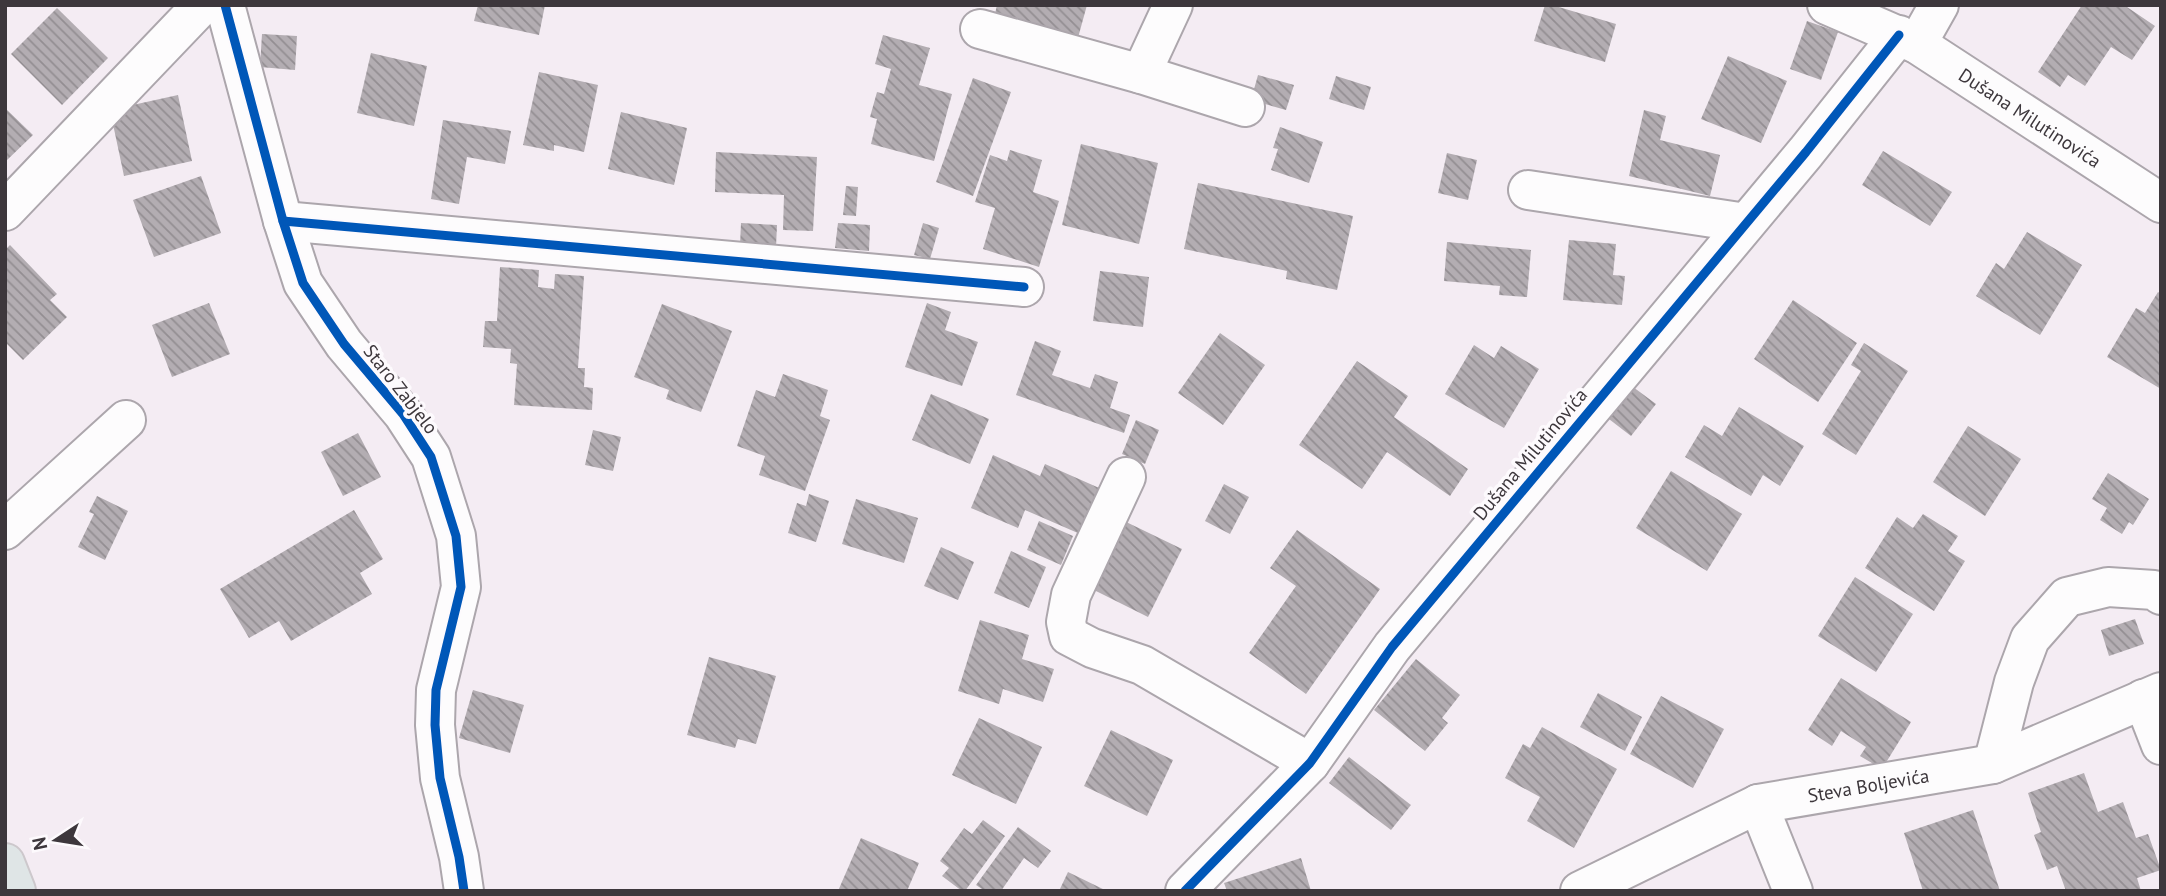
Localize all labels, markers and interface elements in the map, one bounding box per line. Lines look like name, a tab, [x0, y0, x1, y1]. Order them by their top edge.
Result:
street label: Dušana Milutinovića	[1954, 63, 2106, 173]
street label: Staro Zabjelo	[359, 339, 443, 439]
street label: Dušana Milutinovića	[1468, 383, 1592, 525]
street label: Steva Boljevića	[1806, 763, 1931, 807]
north arrow	[21, 805, 91, 875]
text: N	[26, 835, 52, 852]

